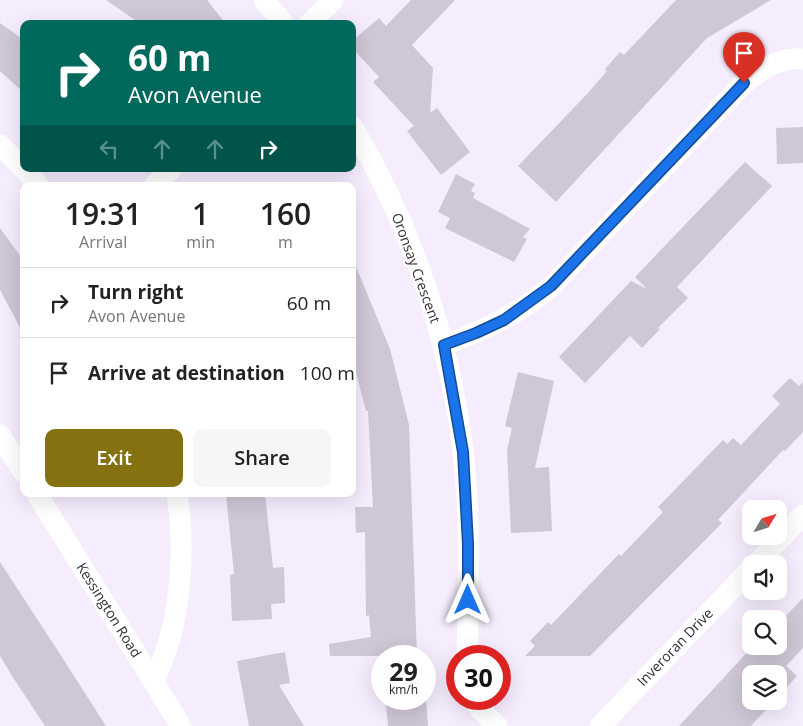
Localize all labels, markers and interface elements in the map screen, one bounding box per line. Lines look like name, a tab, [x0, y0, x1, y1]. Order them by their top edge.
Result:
pin	[723, 32, 765, 83]
text: 60 m	[128, 34, 211, 81]
icon: arrive	[730, 39, 758, 67]
icon: right	[45, 40, 110, 105]
text: Avon Avenue	[128, 79, 262, 109]
icon: left	[95, 135, 123, 163]
icon: ahead	[148, 135, 176, 163]
icon: ahead	[201, 135, 229, 163]
icon: right	[254, 135, 282, 163]
text: 19:31	[65, 193, 142, 234]
text: 1	[192, 193, 209, 234]
text: 160	[260, 193, 311, 234]
street label: Oronsay Crescent	[388, 210, 445, 326]
text: Arrival	[79, 231, 127, 253]
text: min	[186, 231, 215, 253]
text: m	[278, 231, 293, 253]
text: Turn right	[88, 279, 183, 305]
icon: right	[45, 289, 73, 317]
text: 60 m	[287, 290, 331, 316]
text: Avon Avenue	[88, 305, 185, 327]
icon: arrive	[45, 359, 73, 387]
text: Arrive at destination	[88, 360, 285, 386]
text: 100 m	[300, 360, 355, 386]
button: Exit	[45, 429, 183, 487]
button: Share	[193, 429, 331, 487]
north arrow	[742, 500, 788, 545]
map controls	[742, 500, 787, 710]
button: sound	[742, 555, 787, 600]
street label: Kessington Road	[73, 559, 146, 661]
position arrow	[441, 573, 493, 625]
street label: Inveroran Drive	[633, 603, 717, 690]
button: search	[742, 610, 787, 655]
speed limit sign: 30	[446, 645, 511, 710]
text: 29	[389, 654, 418, 688]
button: layers	[742, 665, 787, 710]
text: km/h	[389, 681, 418, 698]

